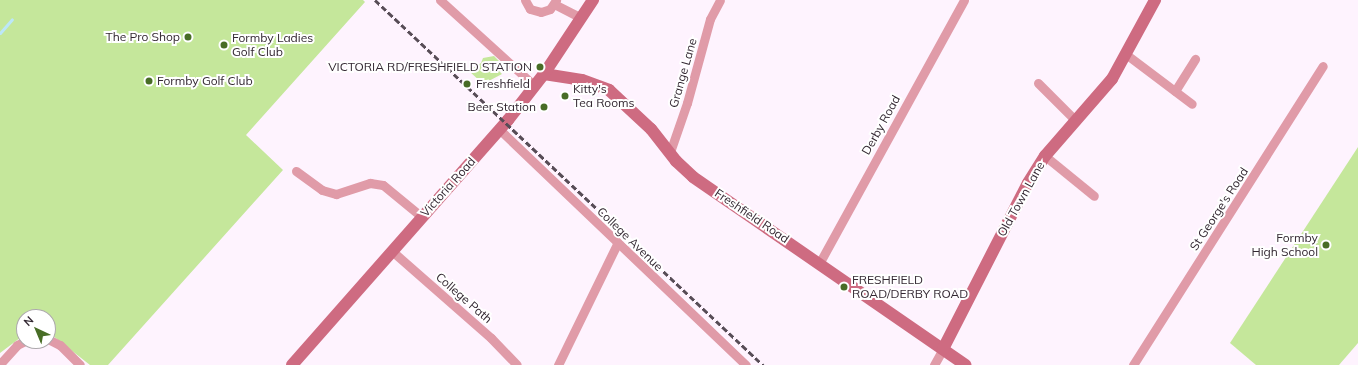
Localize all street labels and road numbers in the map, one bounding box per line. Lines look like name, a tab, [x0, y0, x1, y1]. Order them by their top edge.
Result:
street label: Grange Lane	[666, 37, 700, 109]
street label: Derby Road	[859, 93, 903, 157]
street label: Victoria Road	[418, 154, 478, 220]
street label: Old Town Lane	[994, 159, 1048, 239]
street label: St George's Road	[1187, 165, 1251, 253]
street label: Freshfield Road	[712, 186, 792, 246]
street label: College Avenue	[594, 204, 666, 274]
street label: College Path	[433, 270, 495, 326]

